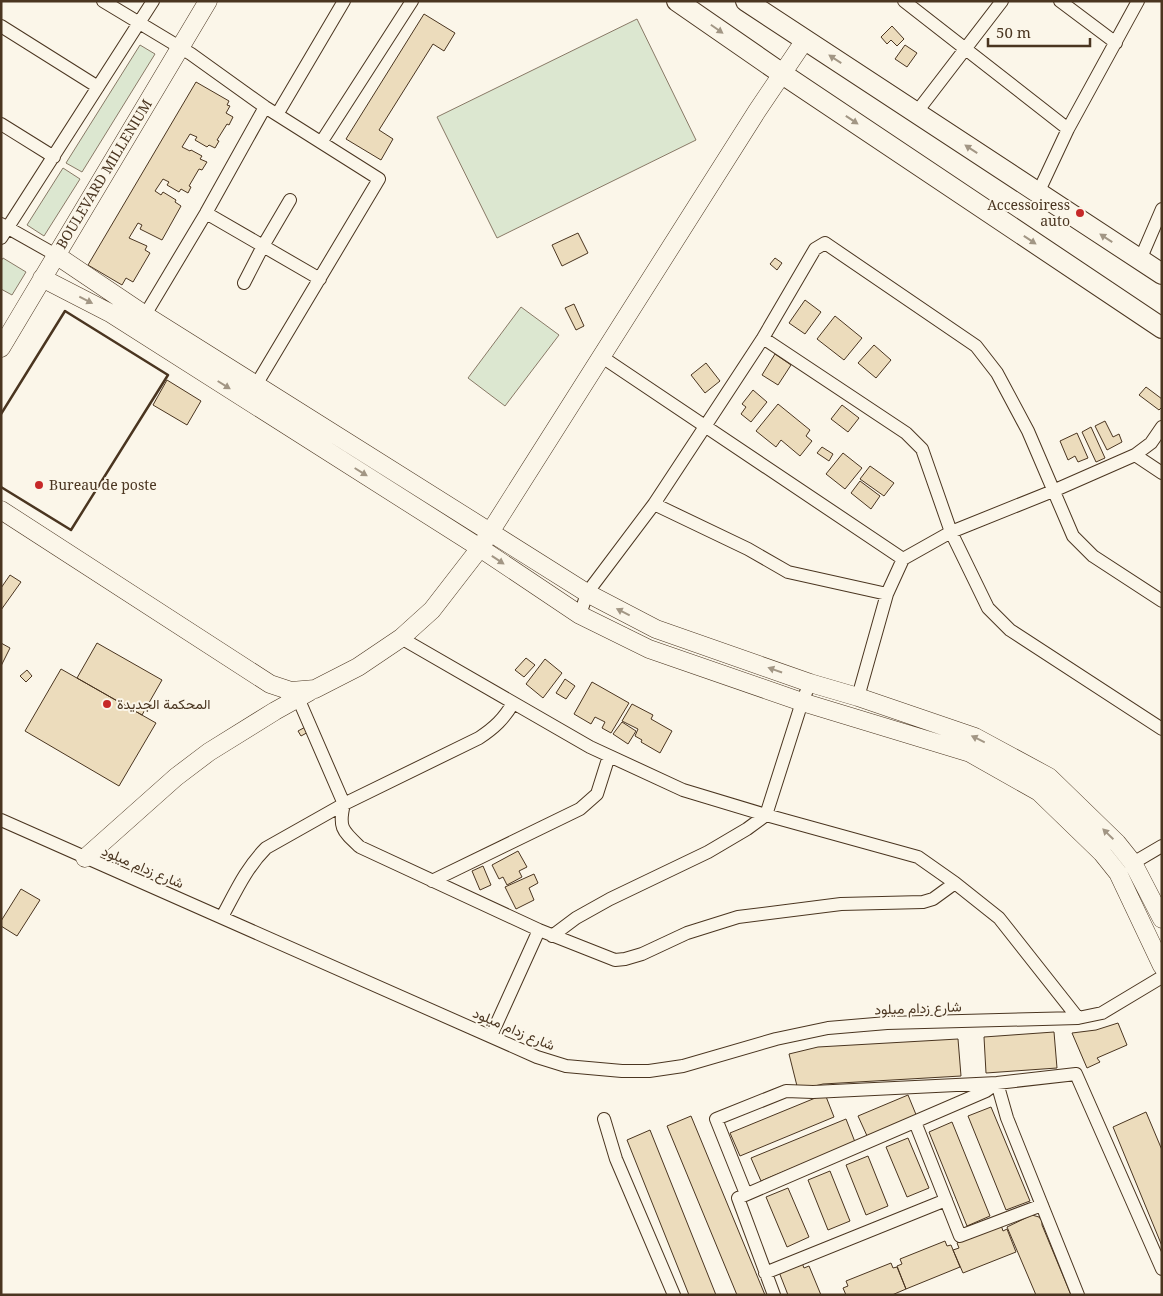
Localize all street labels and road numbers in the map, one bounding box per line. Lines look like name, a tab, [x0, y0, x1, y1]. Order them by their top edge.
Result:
street label: BOULEVARD MILLENIUM	[51, 95, 156, 252]
street label: شارع زدام ميلود	[99, 841, 187, 894]
street label: شارع زدام ميلود	[874, 996, 962, 1021]
street label: شارع زدام ميلود	[470, 1003, 558, 1056]

